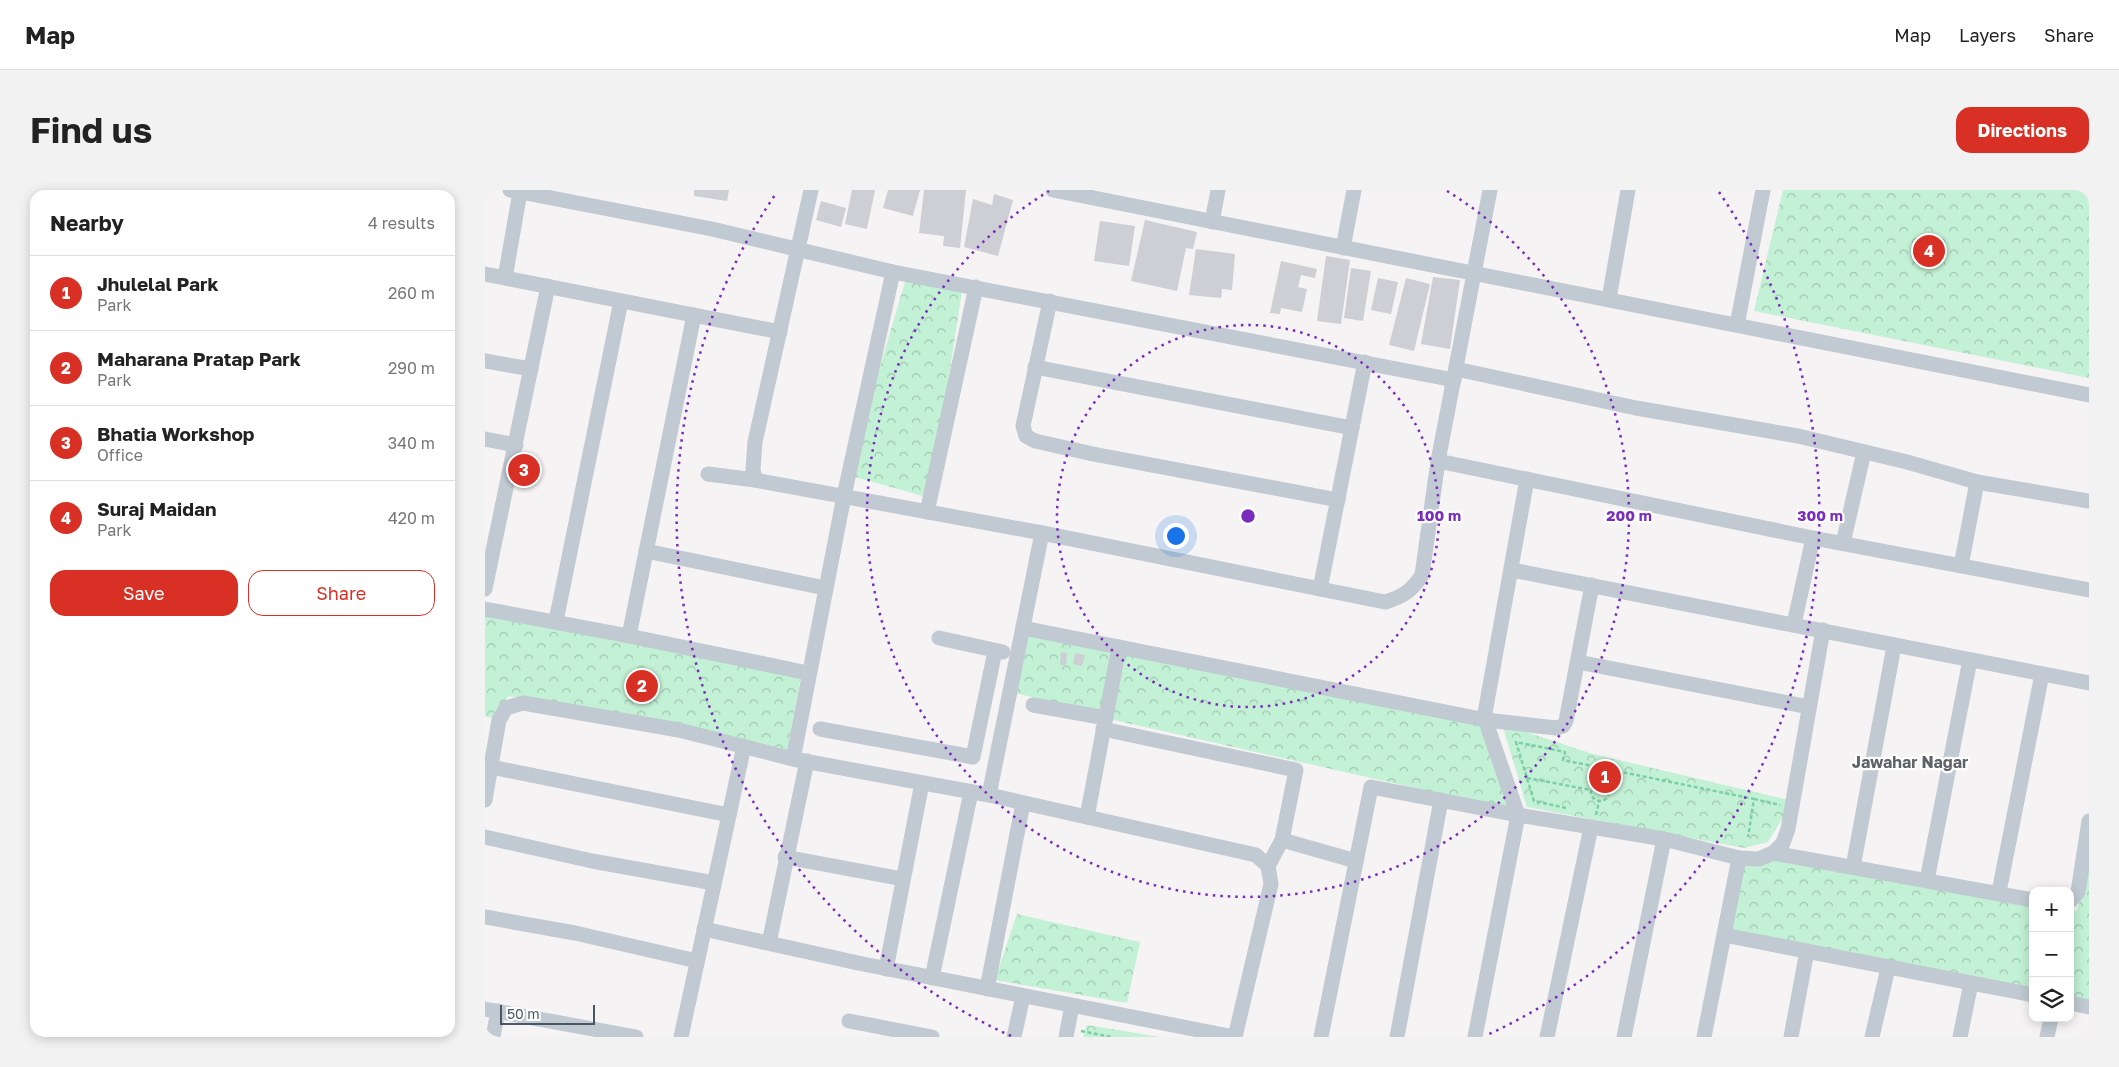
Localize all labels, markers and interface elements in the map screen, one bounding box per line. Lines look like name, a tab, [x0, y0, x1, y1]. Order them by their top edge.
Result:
text: Map	[25, 20, 75, 49]
text: Map	[1894, 24, 1931, 46]
text: Layers	[1959, 24, 2016, 46]
text: Share	[2044, 24, 2094, 46]
button: Directions	[1956, 107, 2089, 153]
text: Find us	[30, 109, 152, 151]
text: Nearby	[50, 210, 124, 236]
text: 4 results	[368, 213, 435, 233]
pin: 4	[1913, 232, 1945, 270]
text: Jhulelal Park	[97, 272, 219, 295]
text: 1	[62, 283, 70, 303]
text: 260 m	[388, 283, 435, 303]
text: Park	[97, 295, 132, 315]
text: Maharana Pratap Park	[97, 347, 301, 370]
text: 2	[61, 358, 71, 378]
text: 290 m	[388, 358, 435, 378]
text: Park	[97, 370, 132, 390]
text: Bhatia Workshop	[97, 422, 255, 445]
text: 3	[61, 433, 71, 453]
text: 340 m	[388, 433, 435, 453]
text: Office	[97, 445, 143, 465]
pin: 3	[508, 451, 540, 489]
text: Suraj Maidan	[97, 497, 216, 520]
text: 100 m	[1417, 506, 1461, 524]
text: 200 m	[1606, 506, 1652, 524]
text: 300 m	[1797, 506, 1843, 524]
centre of rings	[1239, 507, 1257, 525]
text: 4	[61, 508, 71, 528]
text: 420 m	[388, 508, 435, 528]
text: Park	[97, 520, 132, 540]
your location	[1163, 523, 1189, 549]
button: Save	[50, 570, 238, 616]
button: Share	[248, 570, 435, 616]
pin: 2	[626, 667, 658, 705]
district label: Jawahar Nagar	[1852, 752, 1968, 772]
pin: 1	[1589, 758, 1621, 796]
map controls	[2029, 887, 2074, 1022]
button: +	[2029, 887, 2074, 932]
button: −	[2029, 932, 2074, 977]
button: layers	[2029, 977, 2074, 1022]
scale bar	[500, 1002, 595, 1025]
text: 50 m	[507, 1005, 540, 1022]

